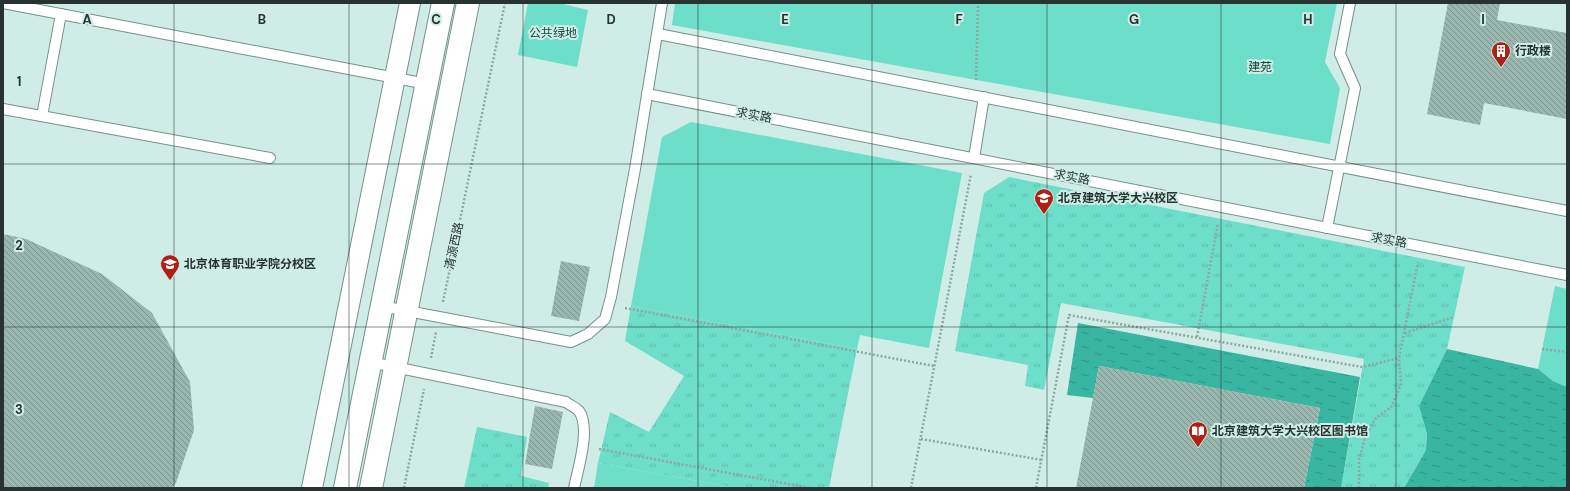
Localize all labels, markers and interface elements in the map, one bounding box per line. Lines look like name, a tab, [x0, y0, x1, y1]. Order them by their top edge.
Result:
text: A	[82, 11, 92, 28]
text: B	[258, 11, 266, 28]
text: C	[431, 11, 441, 28]
text: D	[606, 11, 616, 28]
text: E	[781, 11, 789, 28]
text: F	[955, 11, 963, 28]
text: G	[1129, 11, 1139, 28]
text: H	[1303, 11, 1313, 28]
text: I	[1481, 11, 1485, 28]
park label: 公共绿地	[529, 25, 577, 41]
building icon: 行政楼	[1490, 40, 1512, 68]
place label: 行政楼	[1515, 43, 1551, 59]
park label: 建苑	[1248, 59, 1272, 75]
text: 1	[17, 73, 21, 90]
street label: 求实路	[735, 104, 773, 126]
street label: 求实路	[1053, 166, 1091, 188]
school or university icon: 北京建筑大学大兴校区	[1033, 187, 1055, 215]
place label: 北京建筑大学大兴校区	[1058, 190, 1178, 206]
street label: 清源西路	[441, 221, 467, 271]
street label: 求实路	[1370, 229, 1408, 251]
text: 2	[15, 237, 23, 254]
school or university icon: 北京体育职业学院分校区	[159, 253, 181, 281]
place label: 北京体育职业学院分校区	[184, 256, 316, 272]
text: 3	[15, 401, 23, 418]
library icon: 北京建筑大学大兴校区图书馆	[1187, 420, 1209, 448]
place label: 北京建筑大学大兴校区图书馆	[1212, 423, 1368, 439]

